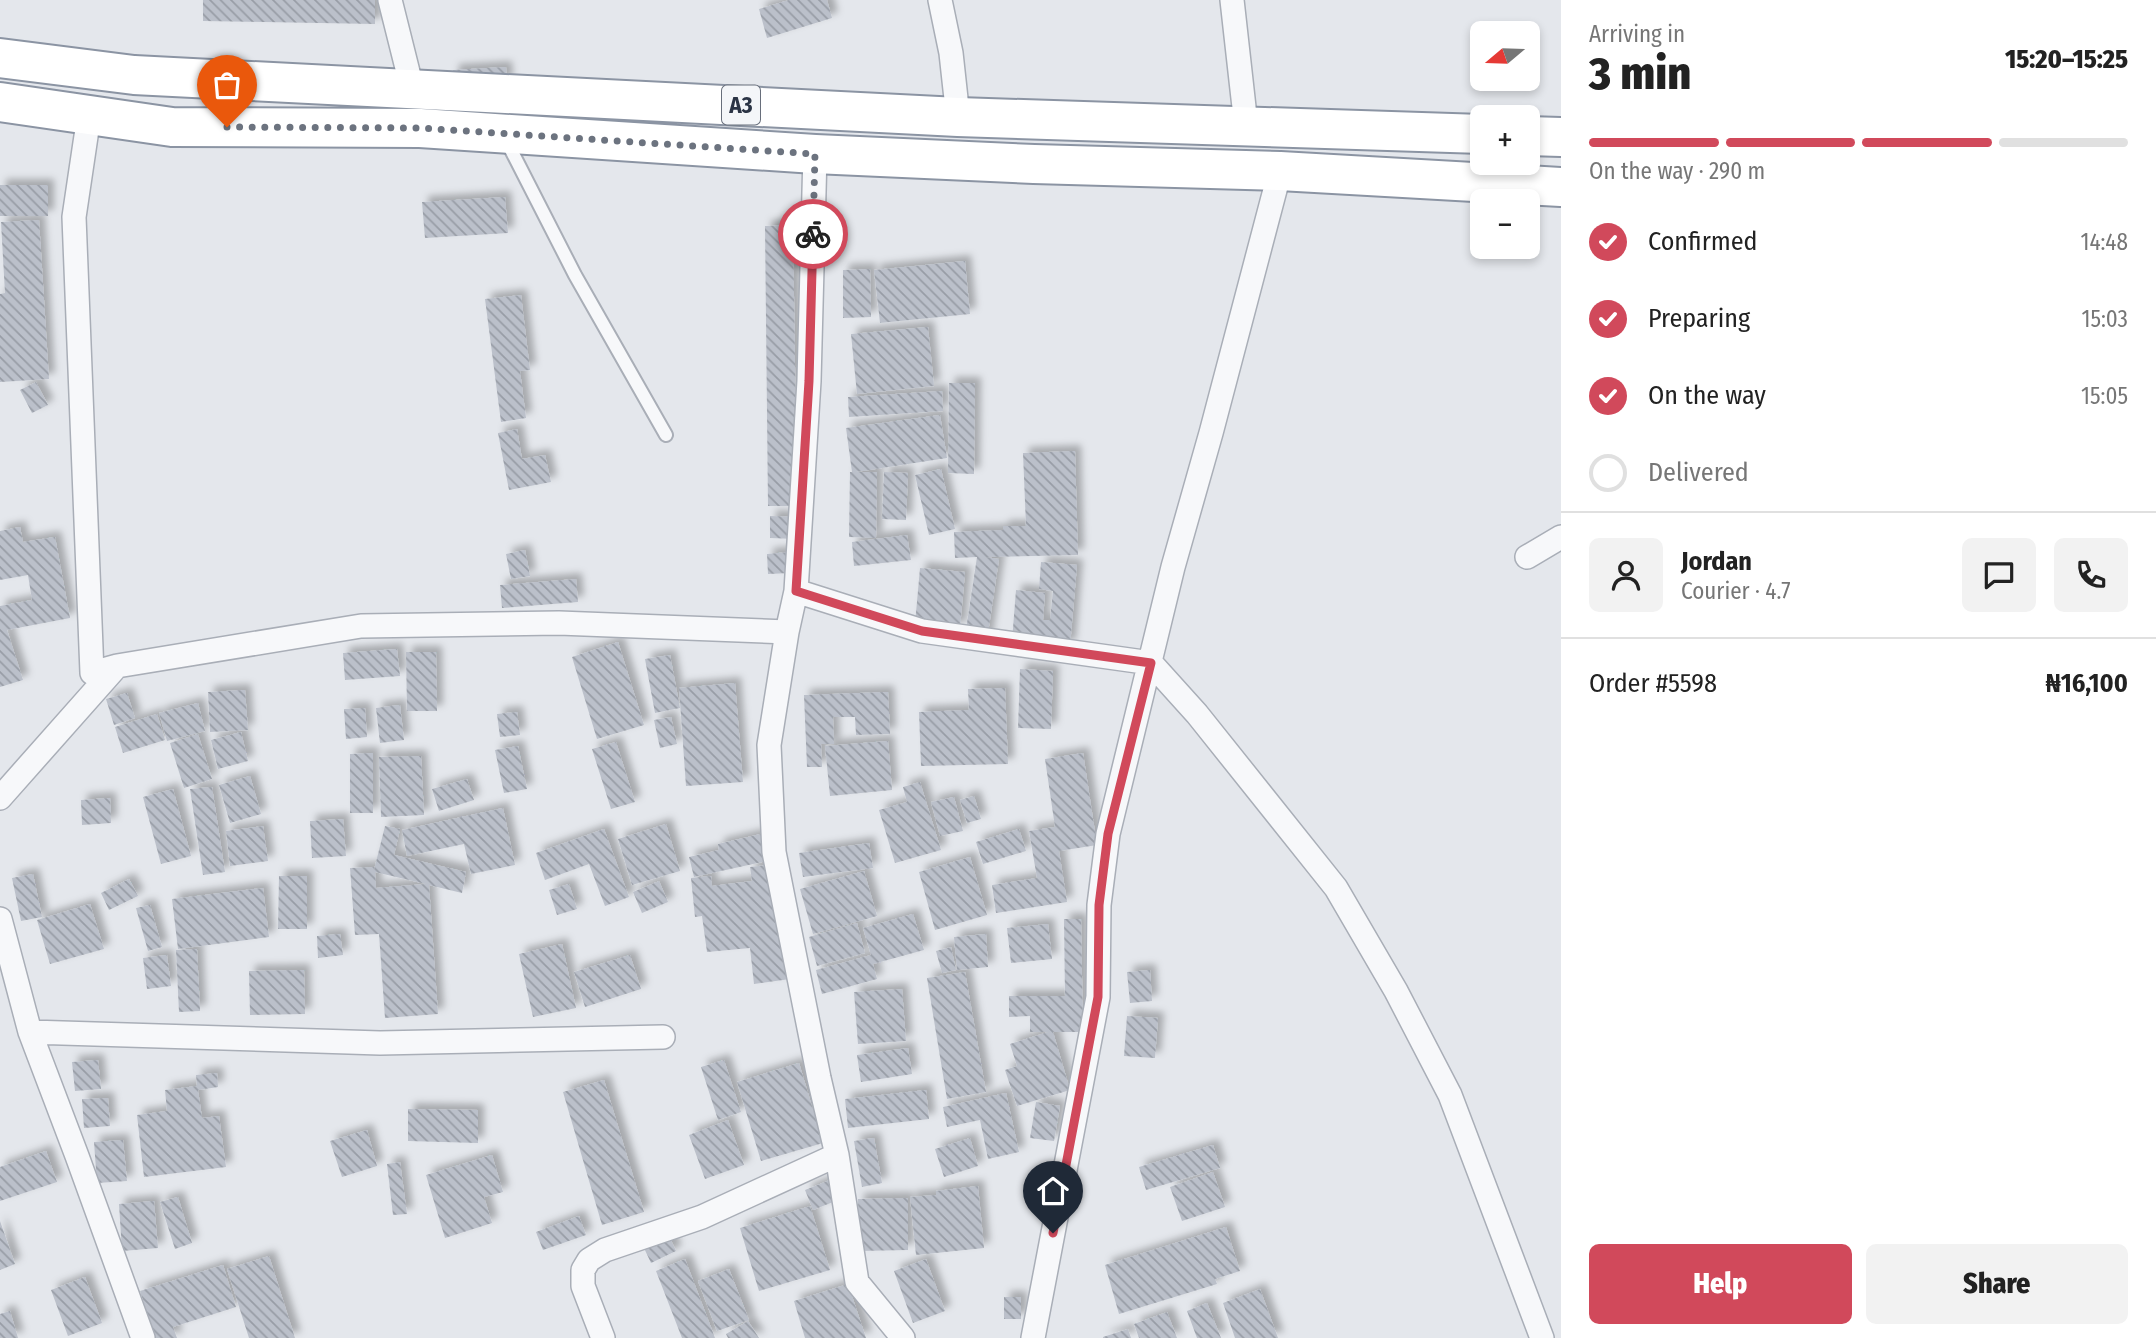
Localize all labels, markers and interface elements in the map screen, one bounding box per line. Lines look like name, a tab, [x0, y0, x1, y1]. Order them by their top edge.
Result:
text: Arriving in	[1589, 20, 1685, 48]
north arrow	[1470, 21, 1540, 91]
map controls	[1470, 21, 1540, 259]
text: 15:20–15:25	[2005, 44, 2128, 75]
text: 3 min	[1589, 46, 1691, 101]
pin	[197, 55, 257, 127]
icon: bag	[208, 66, 246, 104]
road number: A3	[722, 86, 760, 124]
button: +	[1470, 105, 1540, 175]
text: On the way · 290 m	[1589, 157, 1765, 185]
button: −	[1470, 189, 1540, 259]
courier	[778, 199, 848, 269]
icon: bike	[794, 215, 832, 253]
icon: check	[1589, 223, 1627, 261]
text: Confirmed	[1648, 226, 1758, 257]
text: 14:48	[2081, 228, 2128, 256]
icon: check	[1589, 300, 1627, 338]
text: Preparing	[1648, 303, 1750, 334]
text: 15:03	[2081, 305, 2128, 333]
icon: check	[1589, 377, 1627, 415]
text: On the way	[1648, 380, 1766, 411]
text: 15:05	[2081, 382, 2128, 410]
text: Delivered	[1648, 457, 1749, 488]
button: person	[1589, 538, 1663, 612]
button: chat	[1962, 538, 2036, 612]
button: phone	[2054, 538, 2128, 612]
text: Jordan	[1681, 546, 1752, 577]
text: Courier · 4.7	[1681, 577, 1791, 605]
text: Order #5598	[1589, 668, 1717, 699]
text: ₦16,100	[2045, 668, 2128, 699]
pin	[1023, 1161, 1083, 1233]
icon: home	[1034, 1172, 1072, 1210]
button: Help	[1589, 1244, 1852, 1324]
button: Share	[1866, 1244, 2128, 1324]

